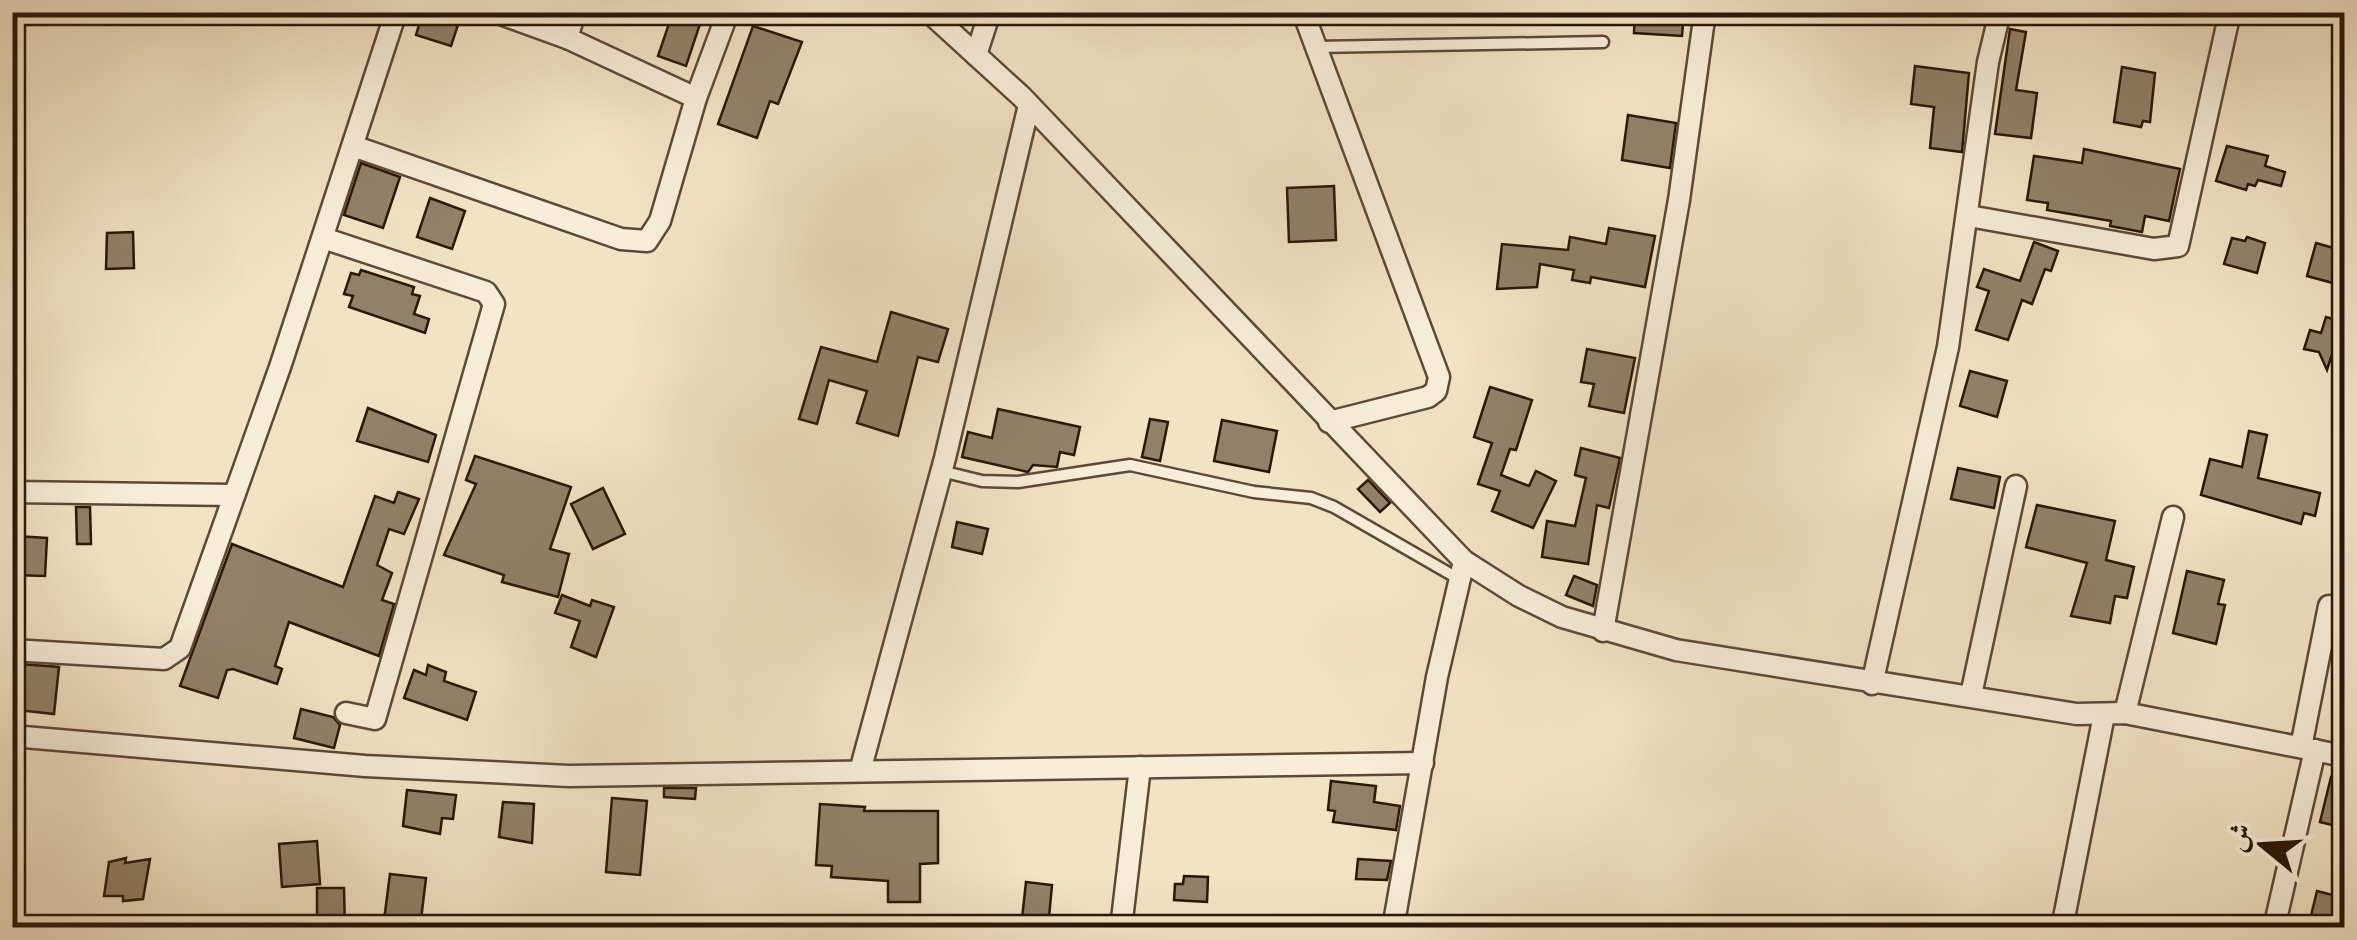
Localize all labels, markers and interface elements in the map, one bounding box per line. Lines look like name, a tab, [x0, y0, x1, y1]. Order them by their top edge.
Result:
north arrow	[2212, 795, 2312, 895]
text: ش	[2219, 819, 2261, 856]

